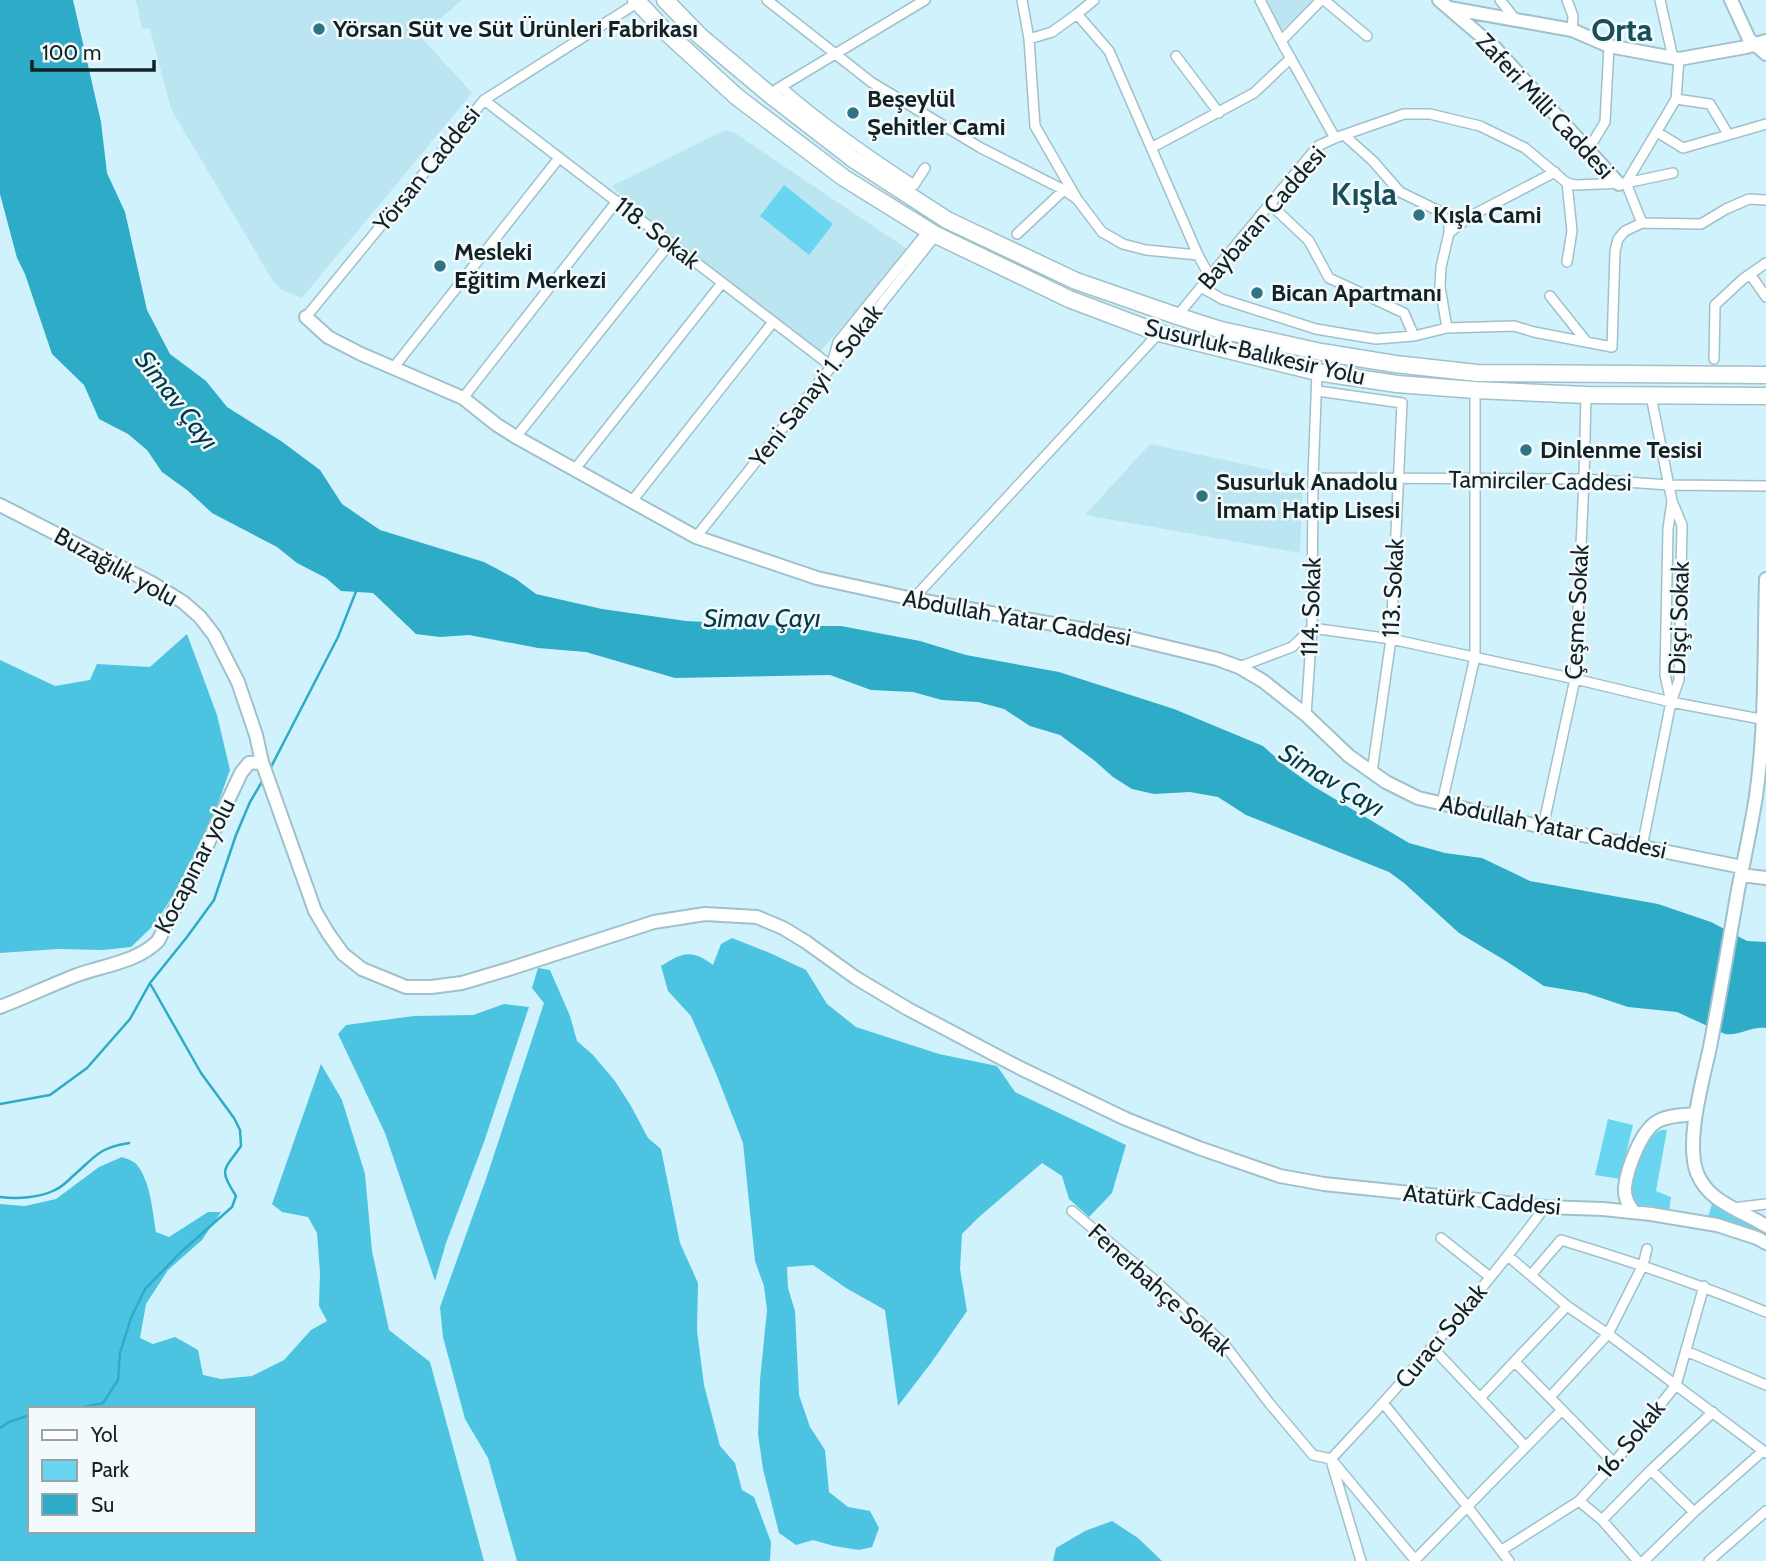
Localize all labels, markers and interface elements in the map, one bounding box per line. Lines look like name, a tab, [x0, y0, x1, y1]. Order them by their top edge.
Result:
district label: Orta	[1591, 10, 1653, 49]
place label: Yörsan Süt ve Süt Ürünleri Fabrikası	[332, 14, 698, 43]
marker: Yörsan Süt ve Süt Ürünleri Fabrikası	[311, 21, 327, 37]
street label: Zaferi Milli Caddesi	[1470, 27, 1620, 185]
scale bar	[32, 28, 154, 72]
text: 100 m	[42, 40, 101, 65]
place label: Beşeylül Şehitler Cami	[867, 84, 1006, 141]
street label: Yörsan Caddesi	[367, 100, 486, 238]
marker: Beşeylül Şehitler Cami	[845, 105, 861, 121]
street label: Baybaran Caddesi	[1192, 140, 1332, 295]
district label: Kışla	[1331, 174, 1397, 213]
street label: 118. Sokak	[609, 190, 706, 275]
place label: Kışla Cami	[1433, 200, 1541, 229]
marker: Kışla Cami	[1411, 207, 1427, 223]
place label: Mesleki Eğitim Merkezi	[454, 237, 606, 294]
marker: Mesleki Eğitim Merkezi	[432, 258, 448, 274]
place label: Bican Apartmanı	[1271, 278, 1442, 307]
marker: Bican Apartmanı	[1249, 285, 1265, 301]
street label: Yeni Sanayi 1. Sokak	[742, 298, 888, 474]
street label: Susurluk-Balıkesir Yolu	[1142, 312, 1368, 391]
water label: Simav Çayı	[128, 344, 226, 456]
place label: Dinlenme Tesisi	[1540, 435, 1702, 464]
marker: Dinlenme Tesisi	[1518, 442, 1534, 458]
street label: Tamirciler Caddesi	[1448, 464, 1632, 497]
place label: Susurluk Anadolu İmam Hatip Lisesi	[1216, 467, 1400, 524]
marker: Susurluk Anadolu İmam Hatip Lisesi	[1194, 488, 1210, 504]
street label: Buzağılık yolu	[49, 521, 183, 612]
street label: 113. Sokak	[1375, 537, 1410, 638]
street label: Çeşme Sokak	[1558, 543, 1595, 680]
street label: 114. Sokak	[1294, 556, 1327, 657]
street label: Dişçi Sokak	[1662, 560, 1695, 675]
street label: Abdullah Yatar Caddesi	[901, 583, 1134, 652]
water label: Simav Çayı	[704, 602, 820, 634]
water label: Simav Çayı	[1274, 736, 1390, 824]
street label: Abdullah Yatar Caddesi	[1437, 788, 1669, 865]
street label: Kocapınar yolu	[148, 793, 241, 938]
street label: Atatürk Caddesi	[1402, 1178, 1562, 1221]
street label: Fenerbahçe Sokak	[1082, 1217, 1238, 1362]
street label: Curacı Sokak	[1389, 1277, 1493, 1394]
street label: 16. Sokak	[1590, 1394, 1671, 1484]
legend	[28, 1407, 256, 1533]
text: Yol	[90, 1422, 118, 1447]
text: Park	[91, 1457, 129, 1482]
text: Su	[91, 1492, 114, 1517]

